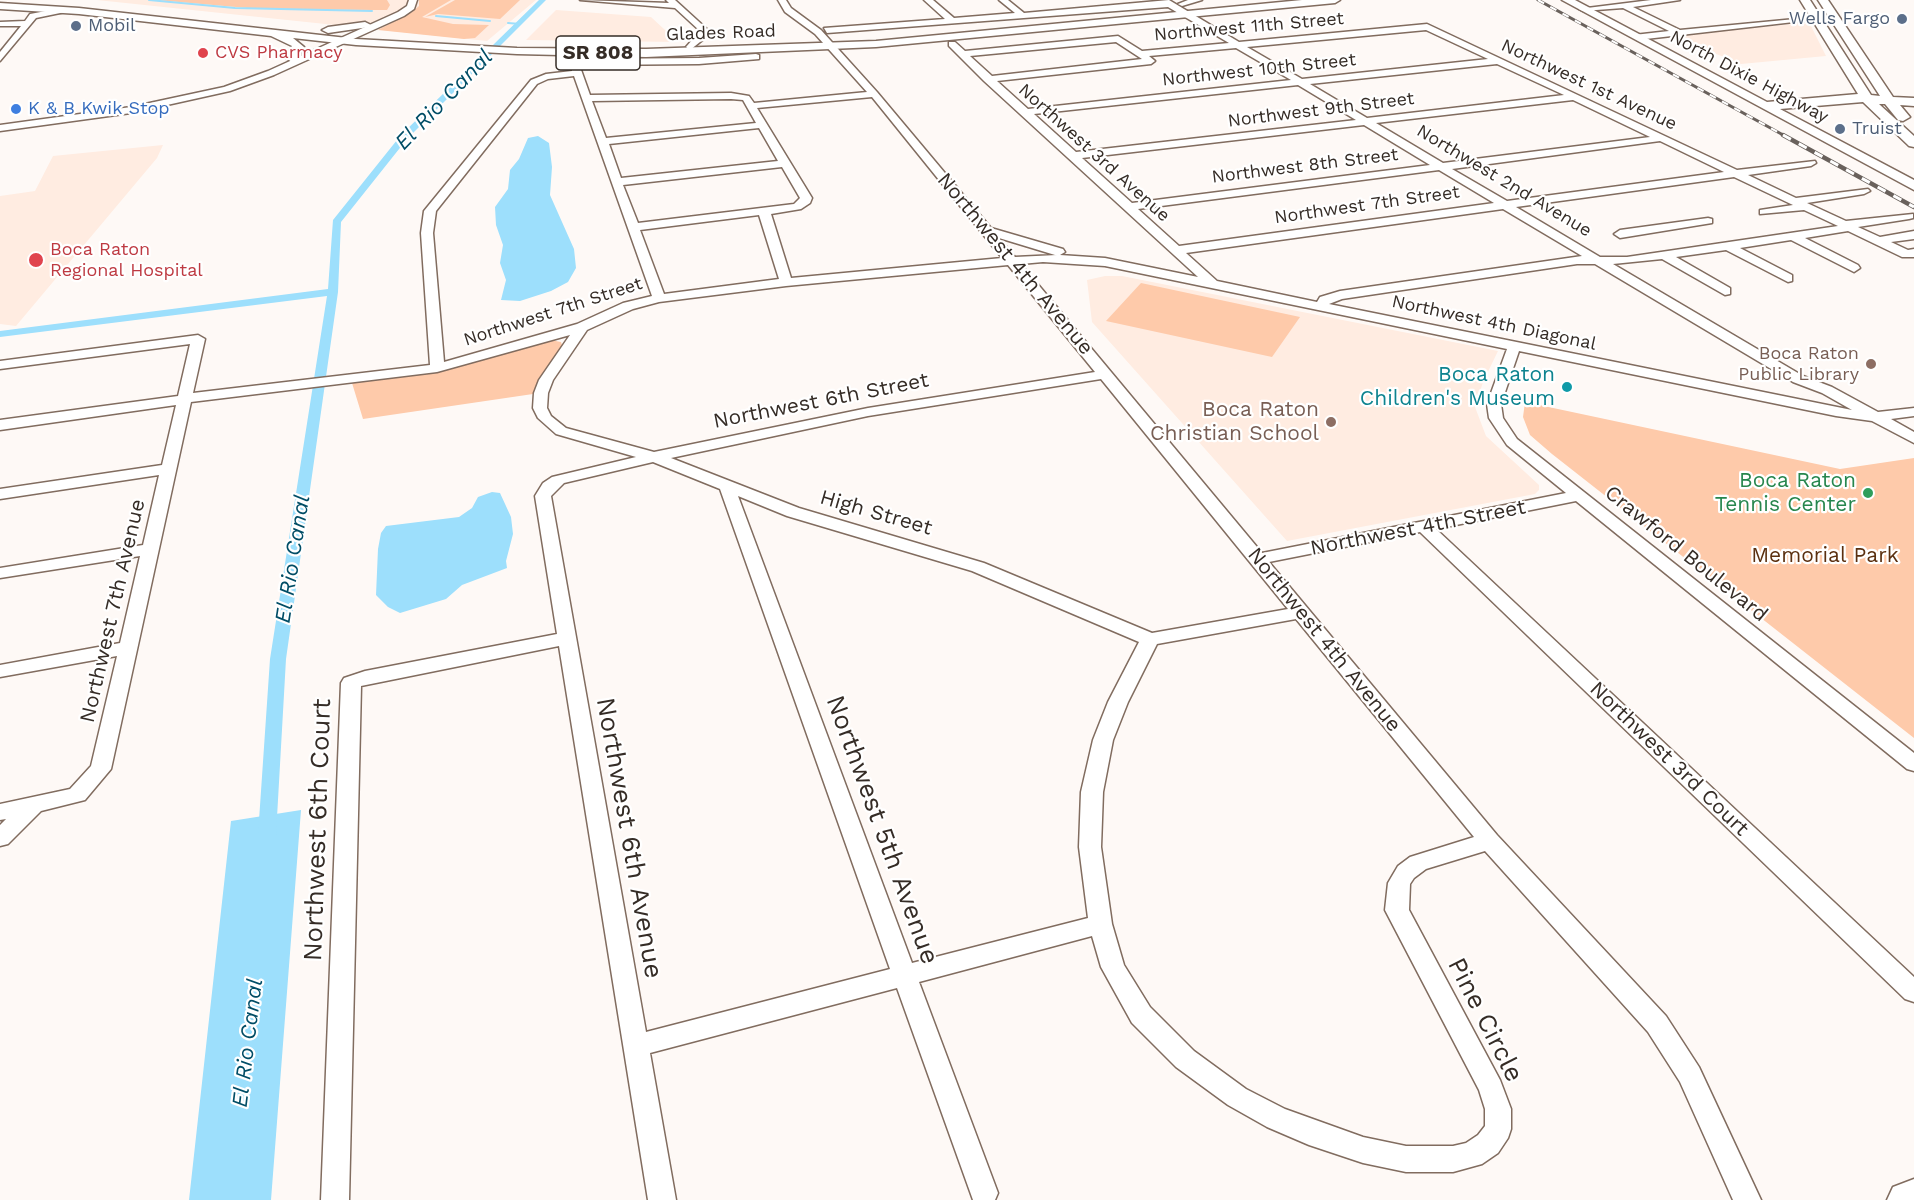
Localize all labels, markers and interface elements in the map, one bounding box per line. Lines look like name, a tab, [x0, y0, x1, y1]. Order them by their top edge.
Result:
street label: Northwest 11th Street	[1153, 8, 1345, 46]
place label: Wells Fargo	[1789, 8, 1890, 30]
marker: Wells Fargo	[1895, 12, 1909, 26]
place label: Mobil	[88, 15, 136, 37]
marker: Mobil	[69, 19, 83, 33]
street label: Glades Road	[666, 20, 776, 46]
street label: North Dixie Highway	[1666, 26, 1832, 128]
street label: Northwest 1st Avenue	[1498, 35, 1680, 135]
road number: SR 808	[556, 36, 640, 70]
place label: CVS Pharmacy	[215, 42, 342, 64]
water label: El Rio Canal	[390, 44, 498, 156]
marker: CVS Pharmacy	[196, 46, 210, 60]
street label: Northwest 10th Street	[1161, 49, 1357, 91]
street label: Northwest 3rd Avenue	[1014, 79, 1174, 227]
street label: Northwest 9th Street	[1227, 88, 1415, 132]
place label: K & B Kwik Stop	[28, 98, 170, 120]
marker: K & B Kwik Stop	[9, 102, 23, 116]
place label: Truist	[1852, 118, 1902, 140]
street label: Northwest 2nd Avenue	[1413, 120, 1595, 242]
marker: Truist	[1833, 122, 1847, 136]
street label: Northwest 8th Street	[1211, 144, 1399, 188]
street label: Northwest 4th Avenue	[931, 168, 1099, 360]
street label: Northwest 7th Street	[1273, 181, 1461, 229]
place label: Boca Raton Regional Hospital	[50, 239, 203, 282]
marker: Boca Raton Regional Hospital	[27, 251, 45, 269]
street label: Northwest 7th Street	[461, 273, 645, 351]
street label: Northwest 4th Diagonal	[1390, 291, 1598, 355]
place label: Boca Raton Public Library	[1738, 343, 1859, 386]
marker: Boca Raton Public Library	[1864, 357, 1878, 371]
place label: Boca Raton Children's Museum	[1360, 362, 1555, 412]
street label: Northwest 6th Street	[711, 368, 931, 434]
marker: Boca Raton Children's Museum	[1560, 380, 1574, 394]
place label: Boca Raton Christian School	[1150, 397, 1319, 447]
marker: Boca Raton Christian School	[1324, 415, 1338, 429]
place label: Boca Raton Tennis Center	[1715, 468, 1856, 518]
street label: Crawford Boulevard	[1599, 481, 1773, 627]
street label: High Street	[817, 485, 935, 541]
marker: Boca Raton Tennis Center	[1861, 486, 1875, 500]
water label: El Rio Canal	[270, 493, 316, 625]
street label: Northwest 4th Street	[1308, 495, 1528, 561]
street label: Northwest 7th Avenue	[75, 497, 151, 725]
street label: Northwest 4th Avenue	[1242, 543, 1406, 737]
park label: Memorial Park	[1751, 543, 1899, 569]
street label: Northwest 3rd Court	[1584, 677, 1754, 841]
street label: Northwest 5th Avenue	[819, 691, 945, 969]
street label: Northwest 6th Avenue	[589, 695, 669, 981]
street label: Northwest 6th Court	[298, 698, 338, 962]
street label: Pine Circle	[1440, 953, 1530, 1087]
water label: El Rio Canal	[227, 977, 269, 1109]

